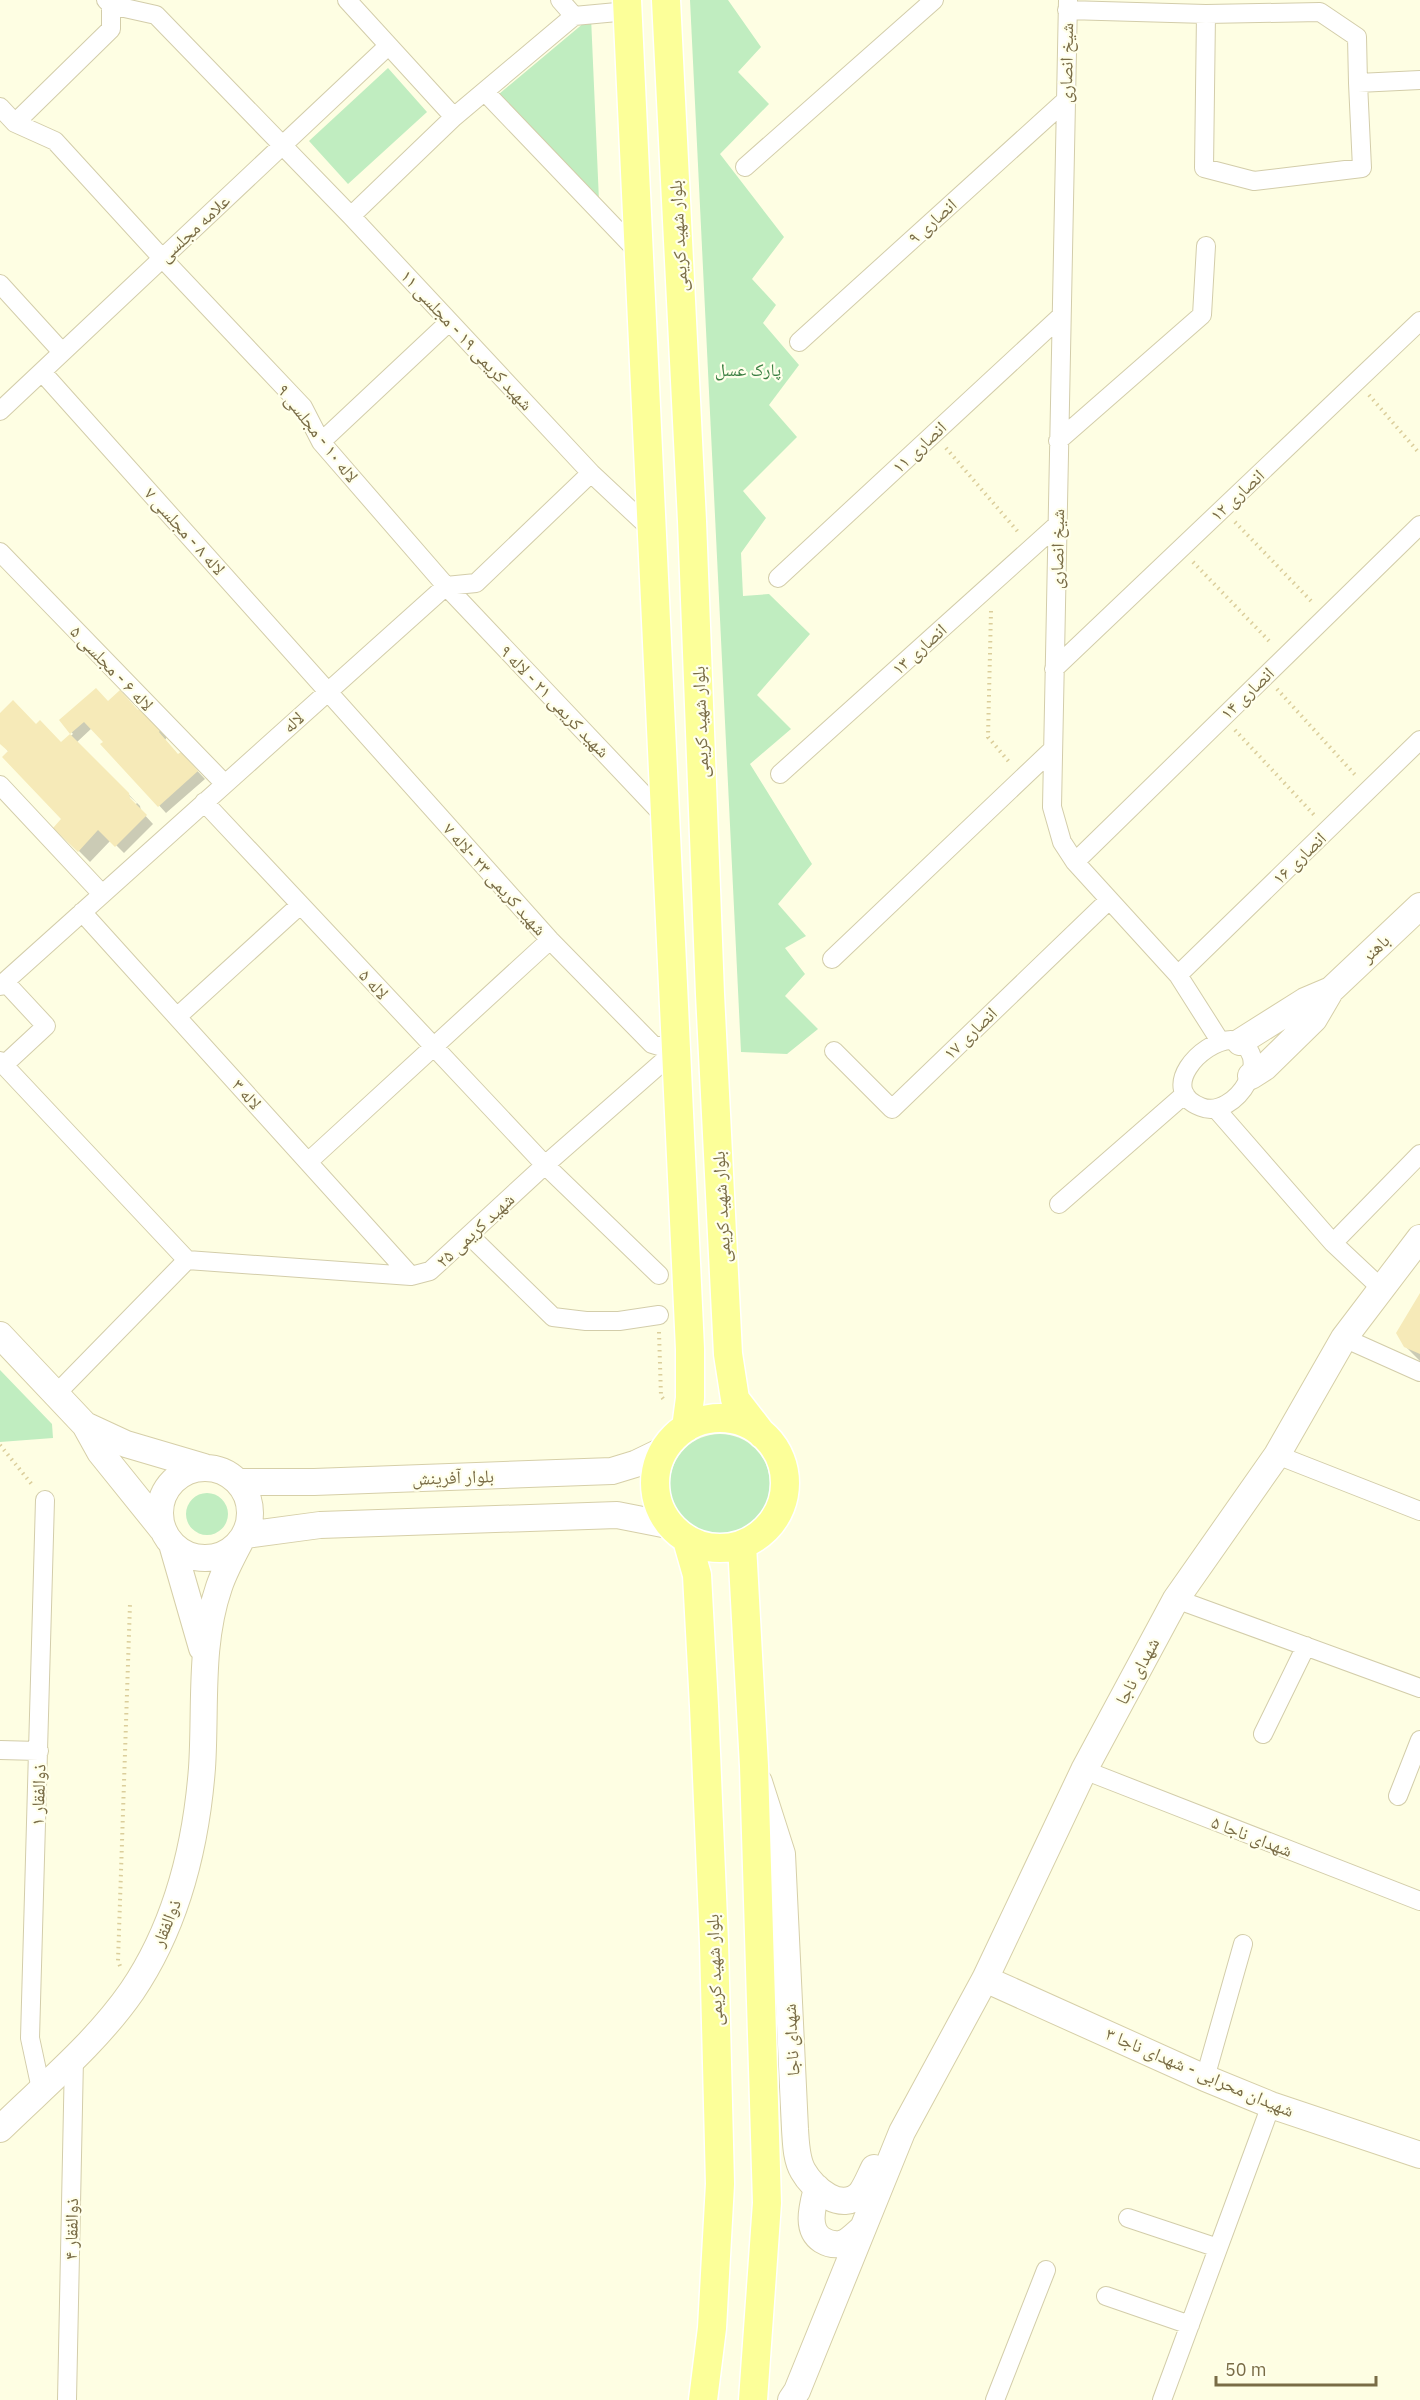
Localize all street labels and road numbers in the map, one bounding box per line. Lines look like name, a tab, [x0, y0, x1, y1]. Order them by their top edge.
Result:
street label: شیخ انصاری	[1054, 23, 1079, 103]
street label: بلوار شهید کریمی	[664, 179, 692, 293]
street label: علامه مجلسی	[153, 189, 235, 267]
street label: انصاری ۹	[903, 193, 961, 249]
street label: شهید کریمی ۱۹ - مجلسی ۱۱	[396, 265, 538, 415]
street label: لاله ۱۰ - مجلسی ۹	[272, 379, 364, 487]
street label: انصاری ۱۱	[887, 416, 951, 478]
street label: انصاری ۱۲	[1205, 464, 1269, 526]
street label: لاله ۸ - مجلسی ۷	[139, 482, 231, 580]
street label: شیخ انصاری	[1045, 509, 1070, 589]
street label: انصاری ۱۳	[887, 618, 951, 680]
street label: لاله ۶ - مجلسی ۵	[65, 620, 159, 716]
street label: شهید کریمی ۲۱ - لاله ۹	[495, 640, 615, 762]
street label: انصاری ۱۴	[1215, 662, 1279, 724]
street label: بلوار شهید کریمی	[687, 666, 713, 778]
street label: لاله	[277, 706, 309, 738]
street label: شهید کریمی ۲۳ -لاله ۷	[438, 818, 552, 940]
street label: انصاری ۱۶	[1267, 827, 1331, 889]
street label: باهنر	[1355, 929, 1394, 968]
street label: لاله ۵	[354, 964, 394, 1004]
street label: انصاری ۱۷	[938, 1002, 1002, 1064]
street label: لاله ۳	[227, 1074, 267, 1114]
street label: بلوار شهید کریمی	[707, 1150, 735, 1264]
street label: شهید کریمی ۲۵	[431, 1188, 519, 1272]
street label: بلوار آفرینش	[412, 1464, 494, 1490]
street label: شهدای ناجا	[1110, 1634, 1164, 1708]
street label: ذوالفقار ۱	[25, 1764, 51, 1826]
street label: شهدای ناجا ۵	[1208, 1810, 1296, 1862]
street label: ذوالفقار	[146, 1896, 186, 1951]
street label: بلوار شهید کریمی	[701, 1914, 727, 2026]
street label: شهدای ناجا	[778, 2003, 804, 2077]
street label: شهیدان محرابی - شهدای ناجا ۳	[1102, 2022, 1298, 2122]
street label: ذوالفقار ۴	[59, 2198, 83, 2260]

